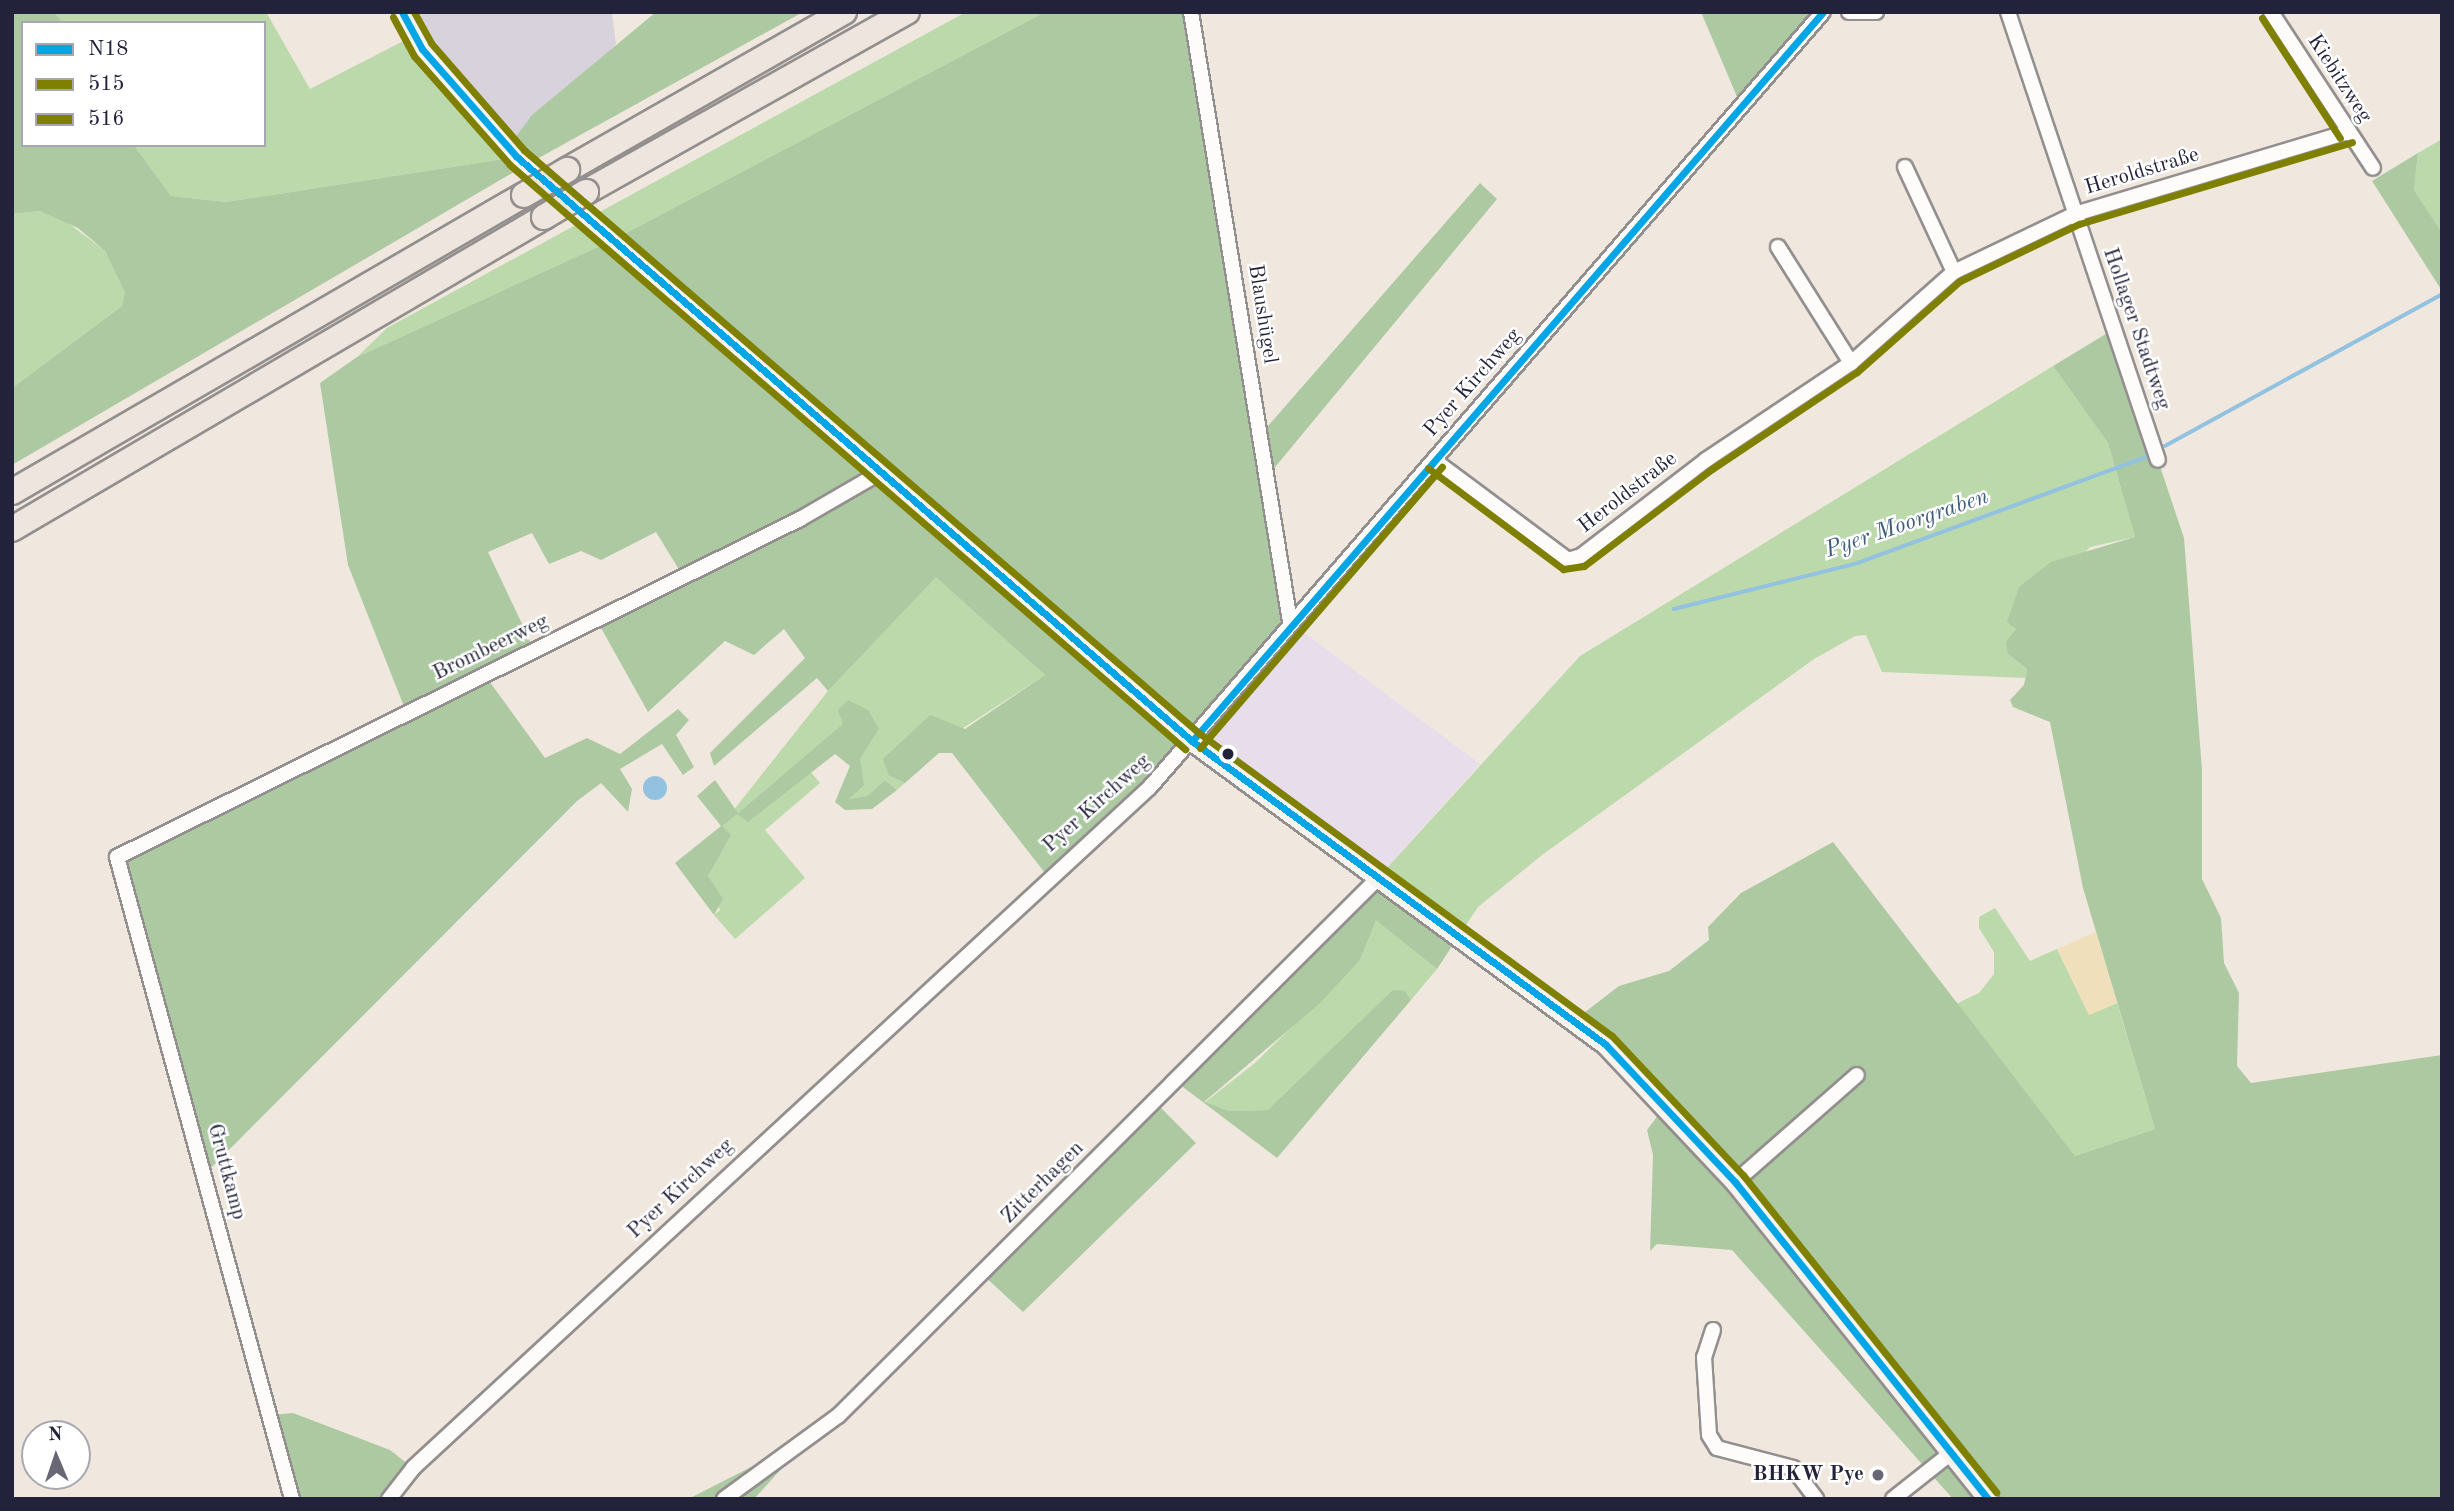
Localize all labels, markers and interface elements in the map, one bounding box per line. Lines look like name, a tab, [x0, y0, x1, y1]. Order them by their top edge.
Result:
legend	[21, 21, 266, 147]
street label: Kiebitzweg	[2301, 30, 2377, 128]
text: N18	[88, 39, 129, 60]
text: 515	[88, 74, 125, 95]
text: 516	[88, 109, 125, 130]
street label: Heroldstraße	[2082, 143, 2202, 201]
street label: Hollager Stadtweg	[2096, 245, 2176, 413]
street label: Blaushügel	[1242, 263, 1282, 365]
street label: Pyer Kirchweg	[1419, 324, 1527, 442]
street label: Heroldstraße	[1574, 447, 1682, 539]
water label: Pyer Moorgraben	[1822, 483, 1992, 565]
street label: Brombeerweg	[429, 609, 553, 687]
unlabelled marker	[1221, 747, 1235, 761]
street label: Pyer Kirchweg	[1038, 749, 1156, 859]
street label: Gruttkamp	[201, 1121, 251, 1223]
street label: Pyer Kirchweg	[623, 1134, 739, 1244]
street label: Zitterhagen	[996, 1136, 1090, 1230]
north arrow	[21, 1420, 91, 1490]
text: N	[48, 1426, 63, 1445]
place label: BHKW Pye	[1752, 1462, 1864, 1488]
marker: BHKW Pye	[1870, 1467, 1886, 1483]

